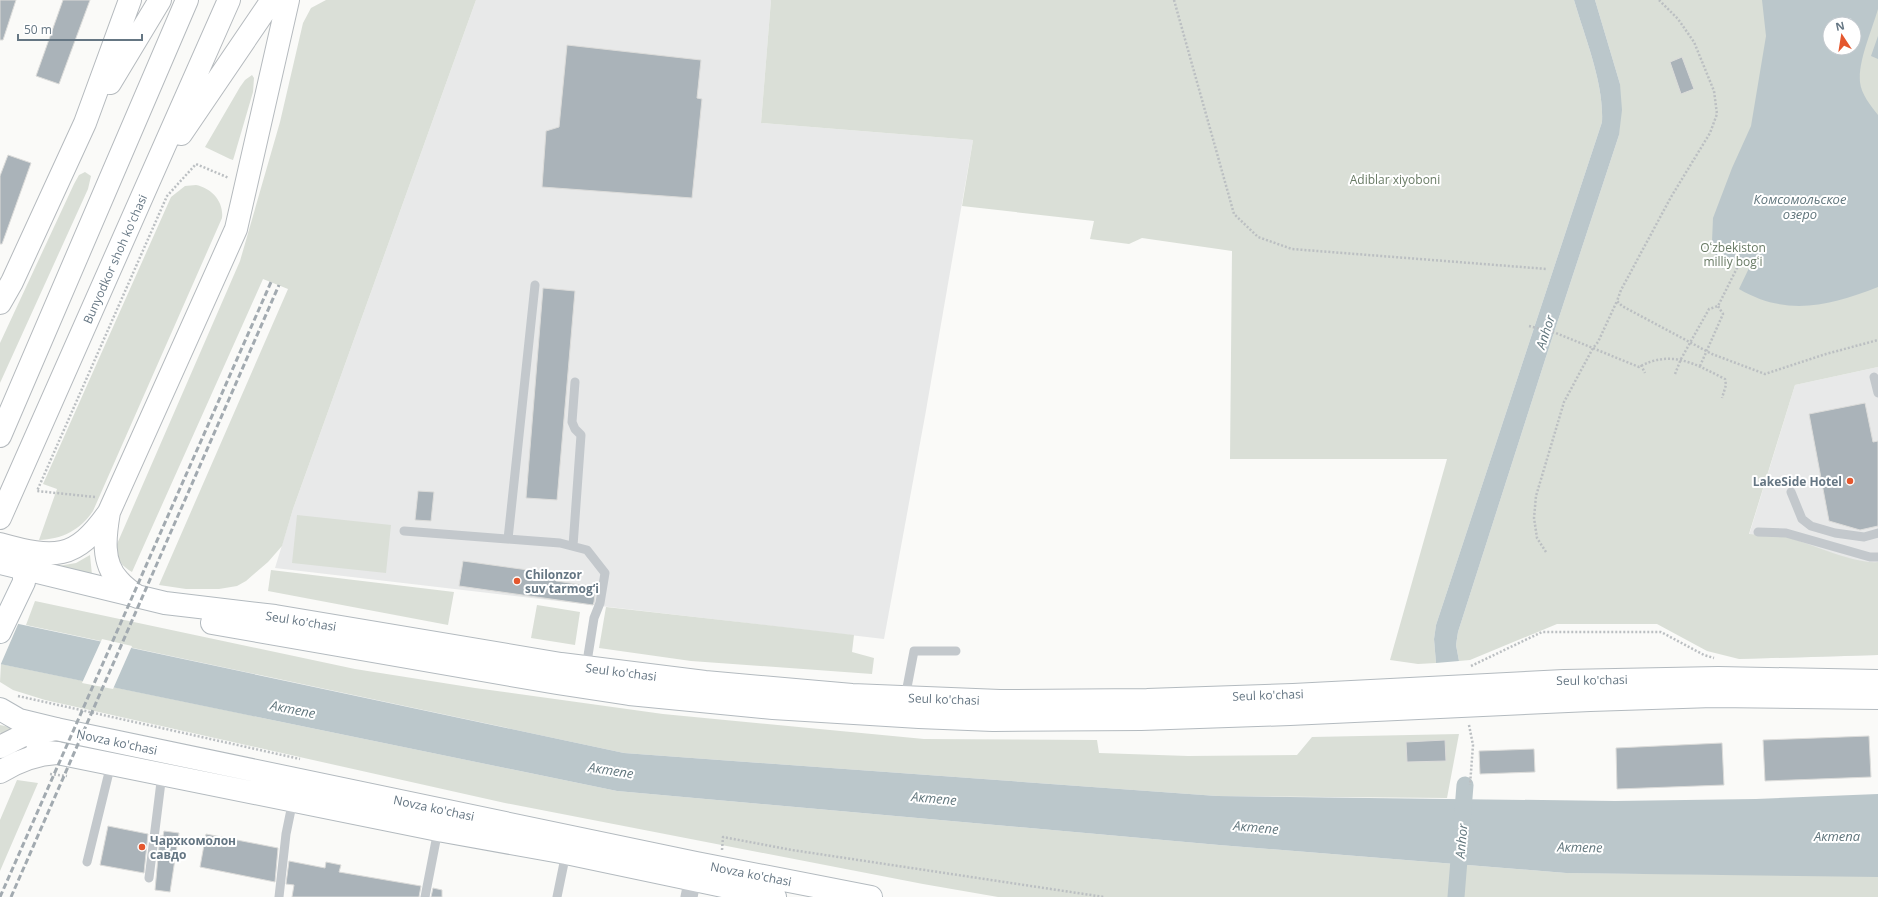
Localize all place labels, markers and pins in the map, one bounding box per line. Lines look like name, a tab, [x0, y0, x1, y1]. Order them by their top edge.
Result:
place label: LakeSide Hotel	[1753, 473, 1842, 490]
marker: LakeSide Hotel	[1845, 476, 1855, 486]
place label: Chilonzor suv tarmog‘i	[525, 566, 599, 597]
marker: Chilonzor suv tarmog‘i	[512, 576, 522, 586]
place label: Чархкомолон савдо	[150, 832, 236, 863]
marker: Чархкомолон савдо	[137, 842, 147, 852]

